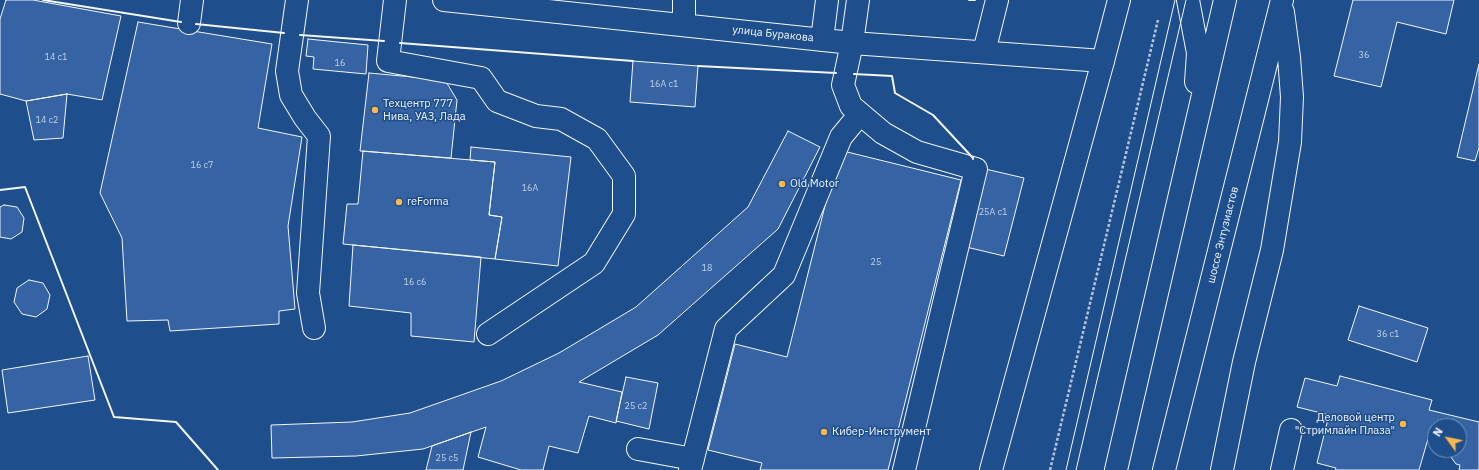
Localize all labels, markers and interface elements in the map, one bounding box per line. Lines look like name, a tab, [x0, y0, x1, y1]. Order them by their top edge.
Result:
street label: улица Буракова	[732, 23, 814, 45]
house number: 36	[1359, 50, 1369, 60]
house number: 14 с1	[45, 52, 67, 62]
house number: 16	[335, 58, 345, 68]
house number: 16А с1	[650, 79, 678, 89]
place label: Техцентр 777 Нива, УАЗ, Лада	[383, 97, 466, 123]
marker: Техцентр 777 Нива, УАЗ, Лада	[370, 105, 380, 115]
house number: 14 с2	[36, 115, 58, 125]
house number: 16 с7	[191, 160, 213, 170]
place label: Old Motor	[790, 177, 839, 191]
marker: Old Motor	[777, 179, 787, 189]
house number: 16А	[522, 183, 538, 193]
street label: шоссе Энтузиастов	[1205, 185, 1241, 285]
place label: reForma	[407, 195, 449, 209]
marker: reForma	[394, 197, 404, 207]
house number: 25A c1	[979, 207, 1007, 217]
house number: 25	[871, 257, 881, 267]
house number: 18	[702, 263, 712, 273]
house number: 16 с6	[404, 277, 426, 287]
house number: 36 с1	[1377, 329, 1399, 339]
house number: 25 с2	[625, 401, 647, 411]
place label: Деловой центр "Стримлайн Плаза"	[1295, 411, 1395, 437]
north arrow	[1427, 418, 1467, 458]
marker: Деловой центр "Стримлайн Плаза"	[1398, 419, 1408, 429]
place label: Кибер-Инструмент	[832, 425, 931, 439]
text: N	[1430, 425, 1446, 439]
marker: Кибер-Инструмент	[819, 427, 829, 437]
house number: 25 с5	[436, 453, 458, 463]

